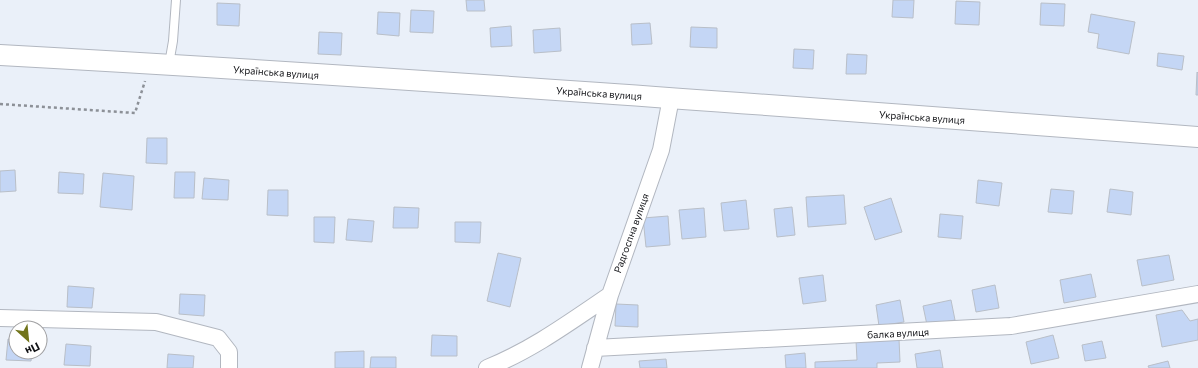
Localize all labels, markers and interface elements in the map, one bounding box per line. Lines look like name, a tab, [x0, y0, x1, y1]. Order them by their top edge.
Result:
street label: Українська вулиця	[233, 63, 319, 81]
street label: Українська вулиця	[556, 84, 642, 102]
street label: Українська вулиця	[879, 108, 965, 126]
street label: Радгоспна вулиця	[611, 192, 651, 274]
north arrow	[8, 320, 48, 360]
street label: балка вулиця	[867, 325, 929, 341]
text: Пн	[23, 340, 42, 358]

